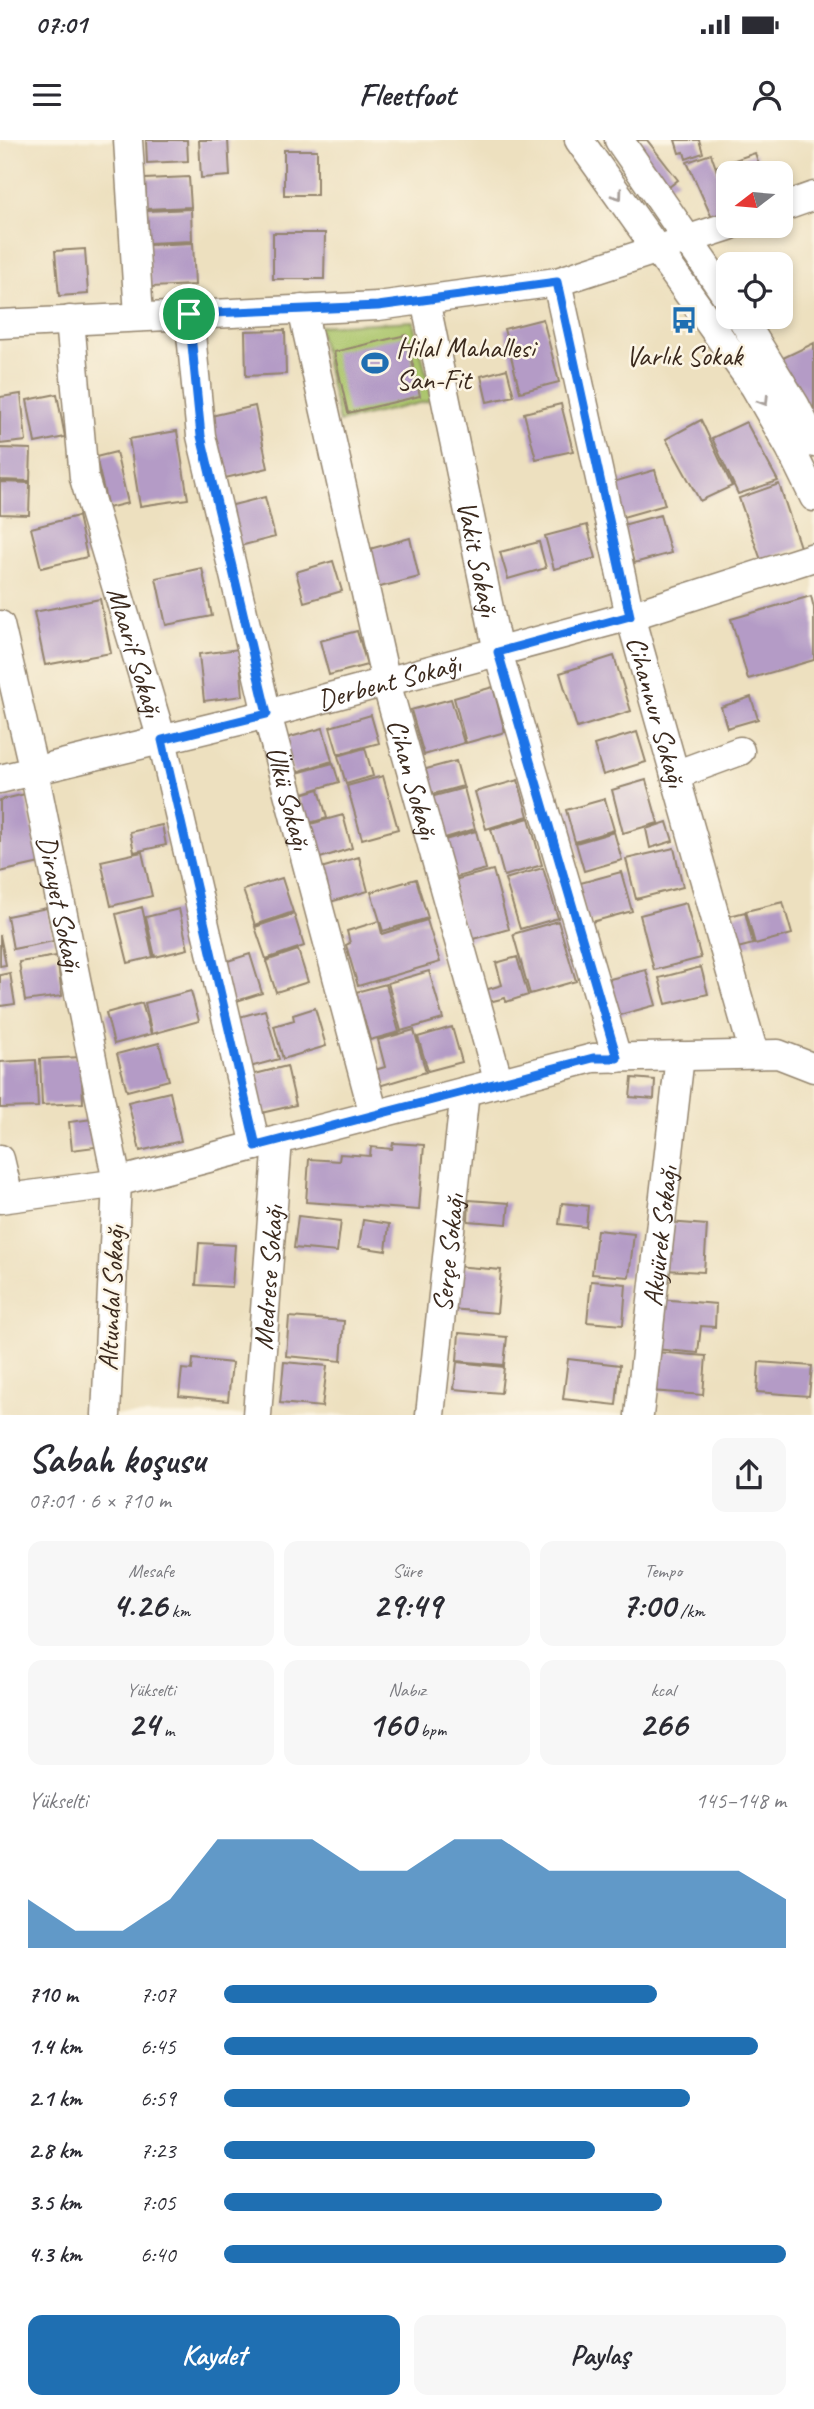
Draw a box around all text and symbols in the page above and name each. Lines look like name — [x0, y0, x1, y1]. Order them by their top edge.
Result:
text: 07:01 — [35, 8, 87, 41]
text: Fleetfoot — [359, 74, 455, 115]
icon: menu — [28, 76, 66, 114]
icon: person — [748, 76, 786, 114]
north arrow — [716, 161, 793, 238]
map controls — [716, 161, 793, 329]
one-way arrow — [610, 188, 622, 200]
button: locate — [716, 252, 793, 329]
pin — [159, 284, 219, 344]
icon: arrive — [170, 295, 208, 333]
bus stop icon: Varlık Sokak — [669, 305, 699, 335]
place label: Hilal Mahallesi San-Fit — [396, 330, 538, 397]
place label: Varlık Sokak — [626, 338, 744, 373]
sports icon: Hilal Mahallesi San-Fit — [360, 348, 390, 378]
one-way arrow — [755, 393, 768, 406]
street label: Vakit Sokağı — [450, 498, 508, 621]
street label: Maarif Sokağı — [100, 583, 172, 723]
street label: Cihannur Sokağı — [619, 632, 695, 792]
street label: Derbent Sokağı — [313, 645, 466, 717]
street label: Cihan Sokağı — [380, 715, 447, 845]
street label: Ülkü Sokağı — [259, 742, 320, 855]
street label: Dirayet Sokağı — [30, 832, 92, 976]
street label: Akyürek Sokağı — [634, 1162, 685, 1308]
street label: Serçe Sokağı — [424, 1190, 471, 1314]
street label: Medrese Sokağı — [245, 1202, 291, 1351]
street label: Altundal Sokağı — [90, 1222, 132, 1372]
text: Sabah koşusu — [28, 1436, 205, 1483]
button: share — [712, 1438, 786, 1512]
text: 07:01 · 6 × 710 m — [28, 1486, 171, 1515]
text: Mesafe — [128, 1559, 174, 1583]
text: Süre — [392, 1559, 422, 1583]
text: Tempo — [644, 1559, 682, 1583]
text: 4.26 — [112, 1583, 167, 1628]
text: 29:49 — [372, 1583, 442, 1628]
text: 7:00 — [621, 1583, 675, 1628]
text: km — [167, 1599, 190, 1623]
text: /km — [675, 1599, 705, 1623]
text: Yükselti — [126, 1678, 176, 1702]
text: Nabız — [388, 1678, 426, 1702]
text: kcal — [650, 1678, 676, 1702]
text: 24 — [128, 1702, 159, 1747]
text: 160 — [368, 1702, 416, 1747]
text: 266 — [639, 1702, 687, 1747]
text: m — [159, 1718, 174, 1742]
text: bpm — [416, 1718, 446, 1742]
text: Yükselti — [28, 1786, 88, 1815]
text: 145–148 m — [695, 1786, 786, 1815]
text: 710 m — [28, 1980, 78, 2009]
text: 7:07 — [140, 1980, 176, 2009]
text: 1.4 km — [28, 2032, 82, 2061]
text: 6:45 — [140, 2032, 176, 2061]
text: 2.1 km — [28, 2084, 82, 2113]
text: 6:59 — [140, 2084, 176, 2113]
text: 2.8 km — [28, 2136, 82, 2165]
text: 7:23 — [140, 2136, 176, 2165]
text: 3.5 km — [28, 2188, 81, 2217]
text: 7:05 — [140, 2188, 176, 2217]
text: 4.3 km — [28, 2240, 82, 2269]
text: 6:40 — [140, 2240, 176, 2269]
button: Kaydet — [28, 2315, 400, 2395]
button: Paylaş — [414, 2315, 786, 2395]

